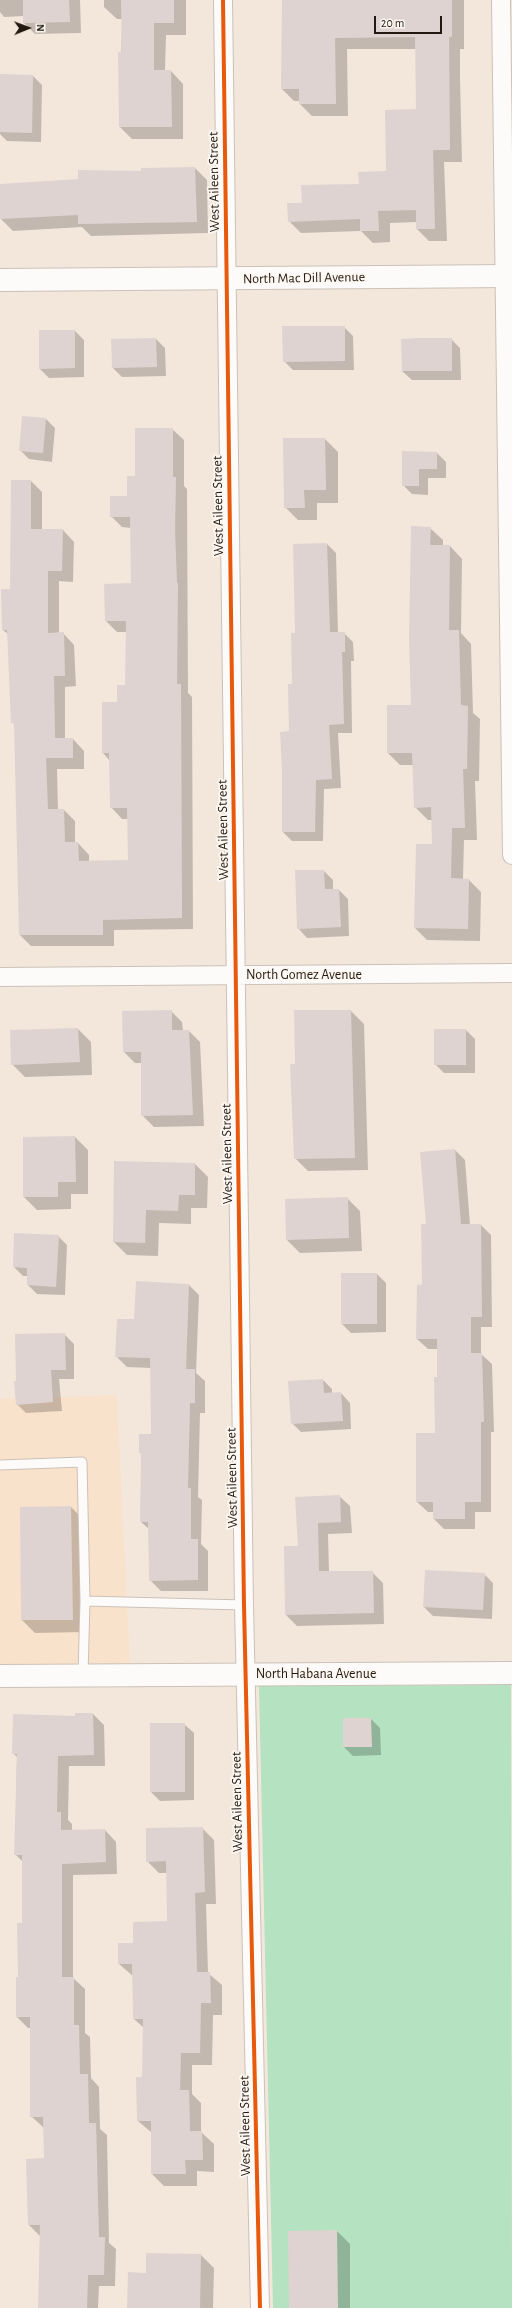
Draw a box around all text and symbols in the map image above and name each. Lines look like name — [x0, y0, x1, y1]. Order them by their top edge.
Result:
north arrow — [8, 8, 48, 48]
scale bar — [376, 8, 444, 34]
text: 20 m — [381, 17, 404, 29]
text: N — [35, 24, 46, 32]
street label: West Aileen Street — [205, 132, 223, 232]
street label: North Mac Dill Avenue — [243, 269, 365, 287]
street label: West Aileen Street — [209, 456, 227, 556]
street label: West Aileen Street — [214, 780, 232, 880]
street label: North Gomez Avenue — [246, 967, 362, 983]
street label: West Aileen Street — [218, 1104, 236, 1204]
street label: West Aileen Street — [223, 1428, 241, 1528]
street label: North Habana Avenue — [256, 1666, 376, 1682]
street label: West Aileen Street — [228, 1752, 246, 1852]
street label: West Aileen Street — [236, 2076, 254, 2176]

